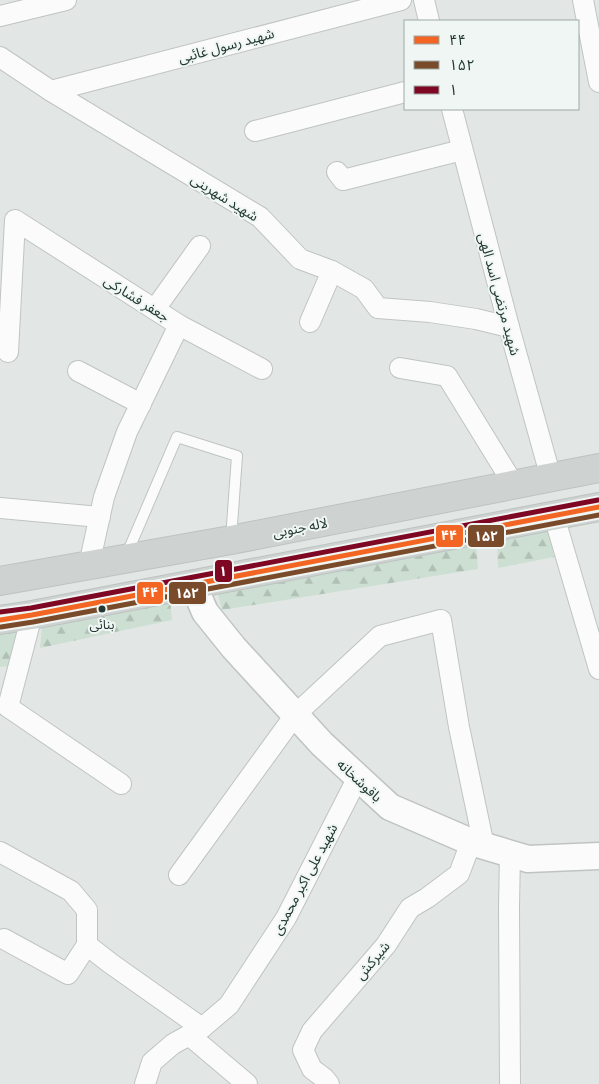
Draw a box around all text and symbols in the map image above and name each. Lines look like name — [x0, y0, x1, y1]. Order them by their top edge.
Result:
legend — [404, 20, 579, 110]
street label: شهید رسول غائبی — [175, 22, 277, 68]
text: ۴۴ — [449, 28, 466, 51]
text: ۱۵۲ — [449, 53, 475, 76]
text: ۱ — [449, 78, 458, 101]
street label: شهید شهرینی — [187, 168, 263, 226]
street label: شهید مرتضی اسد الهی — [474, 230, 526, 358]
street label: جعفر فشارکی — [100, 269, 174, 327]
street label: لاله جنوبی — [271, 511, 329, 543]
line badge: ۴۴ — [435, 524, 464, 548]
text: ۴۴ — [441, 524, 457, 545]
line badge: ۱۵۲ — [467, 524, 505, 548]
text: ۱۵۲ — [474, 525, 498, 546]
line badge: ۱ — [214, 559, 233, 583]
text: ۱ — [219, 560, 227, 581]
line badge: ۴۴ — [136, 581, 164, 605]
text: ۴۴ — [142, 581, 158, 602]
line badge: ۱۵۲ — [168, 581, 207, 605]
text: ۱۵۲ — [175, 582, 199, 603]
marker: بنائی — [97, 604, 107, 614]
place label: بنائی — [90, 614, 114, 634]
street label: باقوشخانه — [333, 753, 388, 807]
street label: شهید علی اکبر محمدی — [266, 820, 342, 938]
street label: شیرکش — [350, 936, 394, 984]

